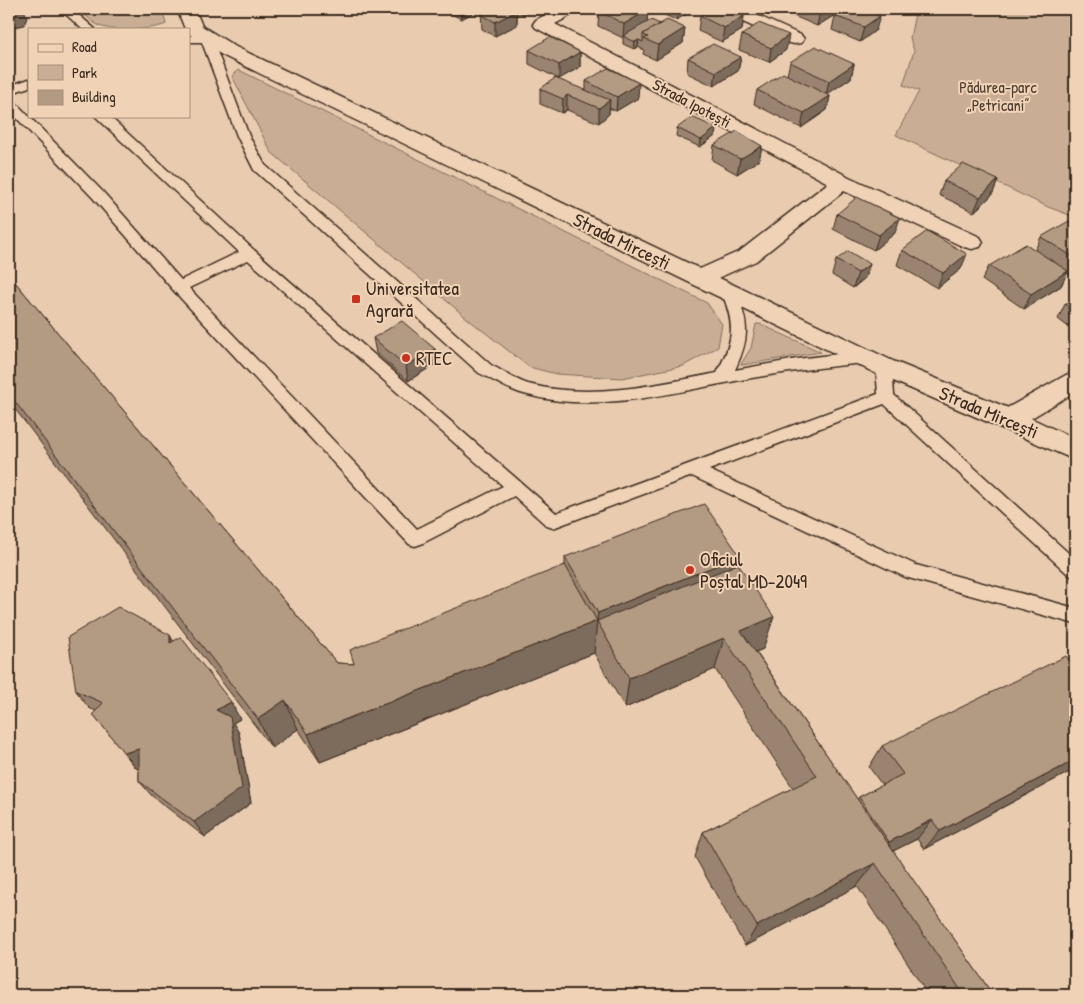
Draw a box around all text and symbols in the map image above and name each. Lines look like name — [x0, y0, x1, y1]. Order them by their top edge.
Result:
legend — [28, 28, 190, 118]
text: Road — [72, 36, 97, 57]
text: Park — [72, 62, 97, 83]
street label: Strada Ipotești — [649, 73, 735, 133]
park label: Pădurea-parc „Petricani” — [959, 76, 1037, 116]
text: Building — [72, 86, 116, 107]
street label: Strada Mircești — [569, 206, 675, 276]
place label: Universitatea Agrară — [366, 275, 459, 323]
marker: Universitatea Agrară — [350, 293, 362, 305]
place label: RTEC — [416, 345, 452, 371]
marker: RTEC — [400, 352, 412, 364]
street label: Strada Mircești — [936, 379, 1042, 445]
place label: Oficiul Poștal MD-2049 — [700, 546, 807, 594]
marker: Oficiul Poștal MD-2049 — [684, 564, 696, 576]

